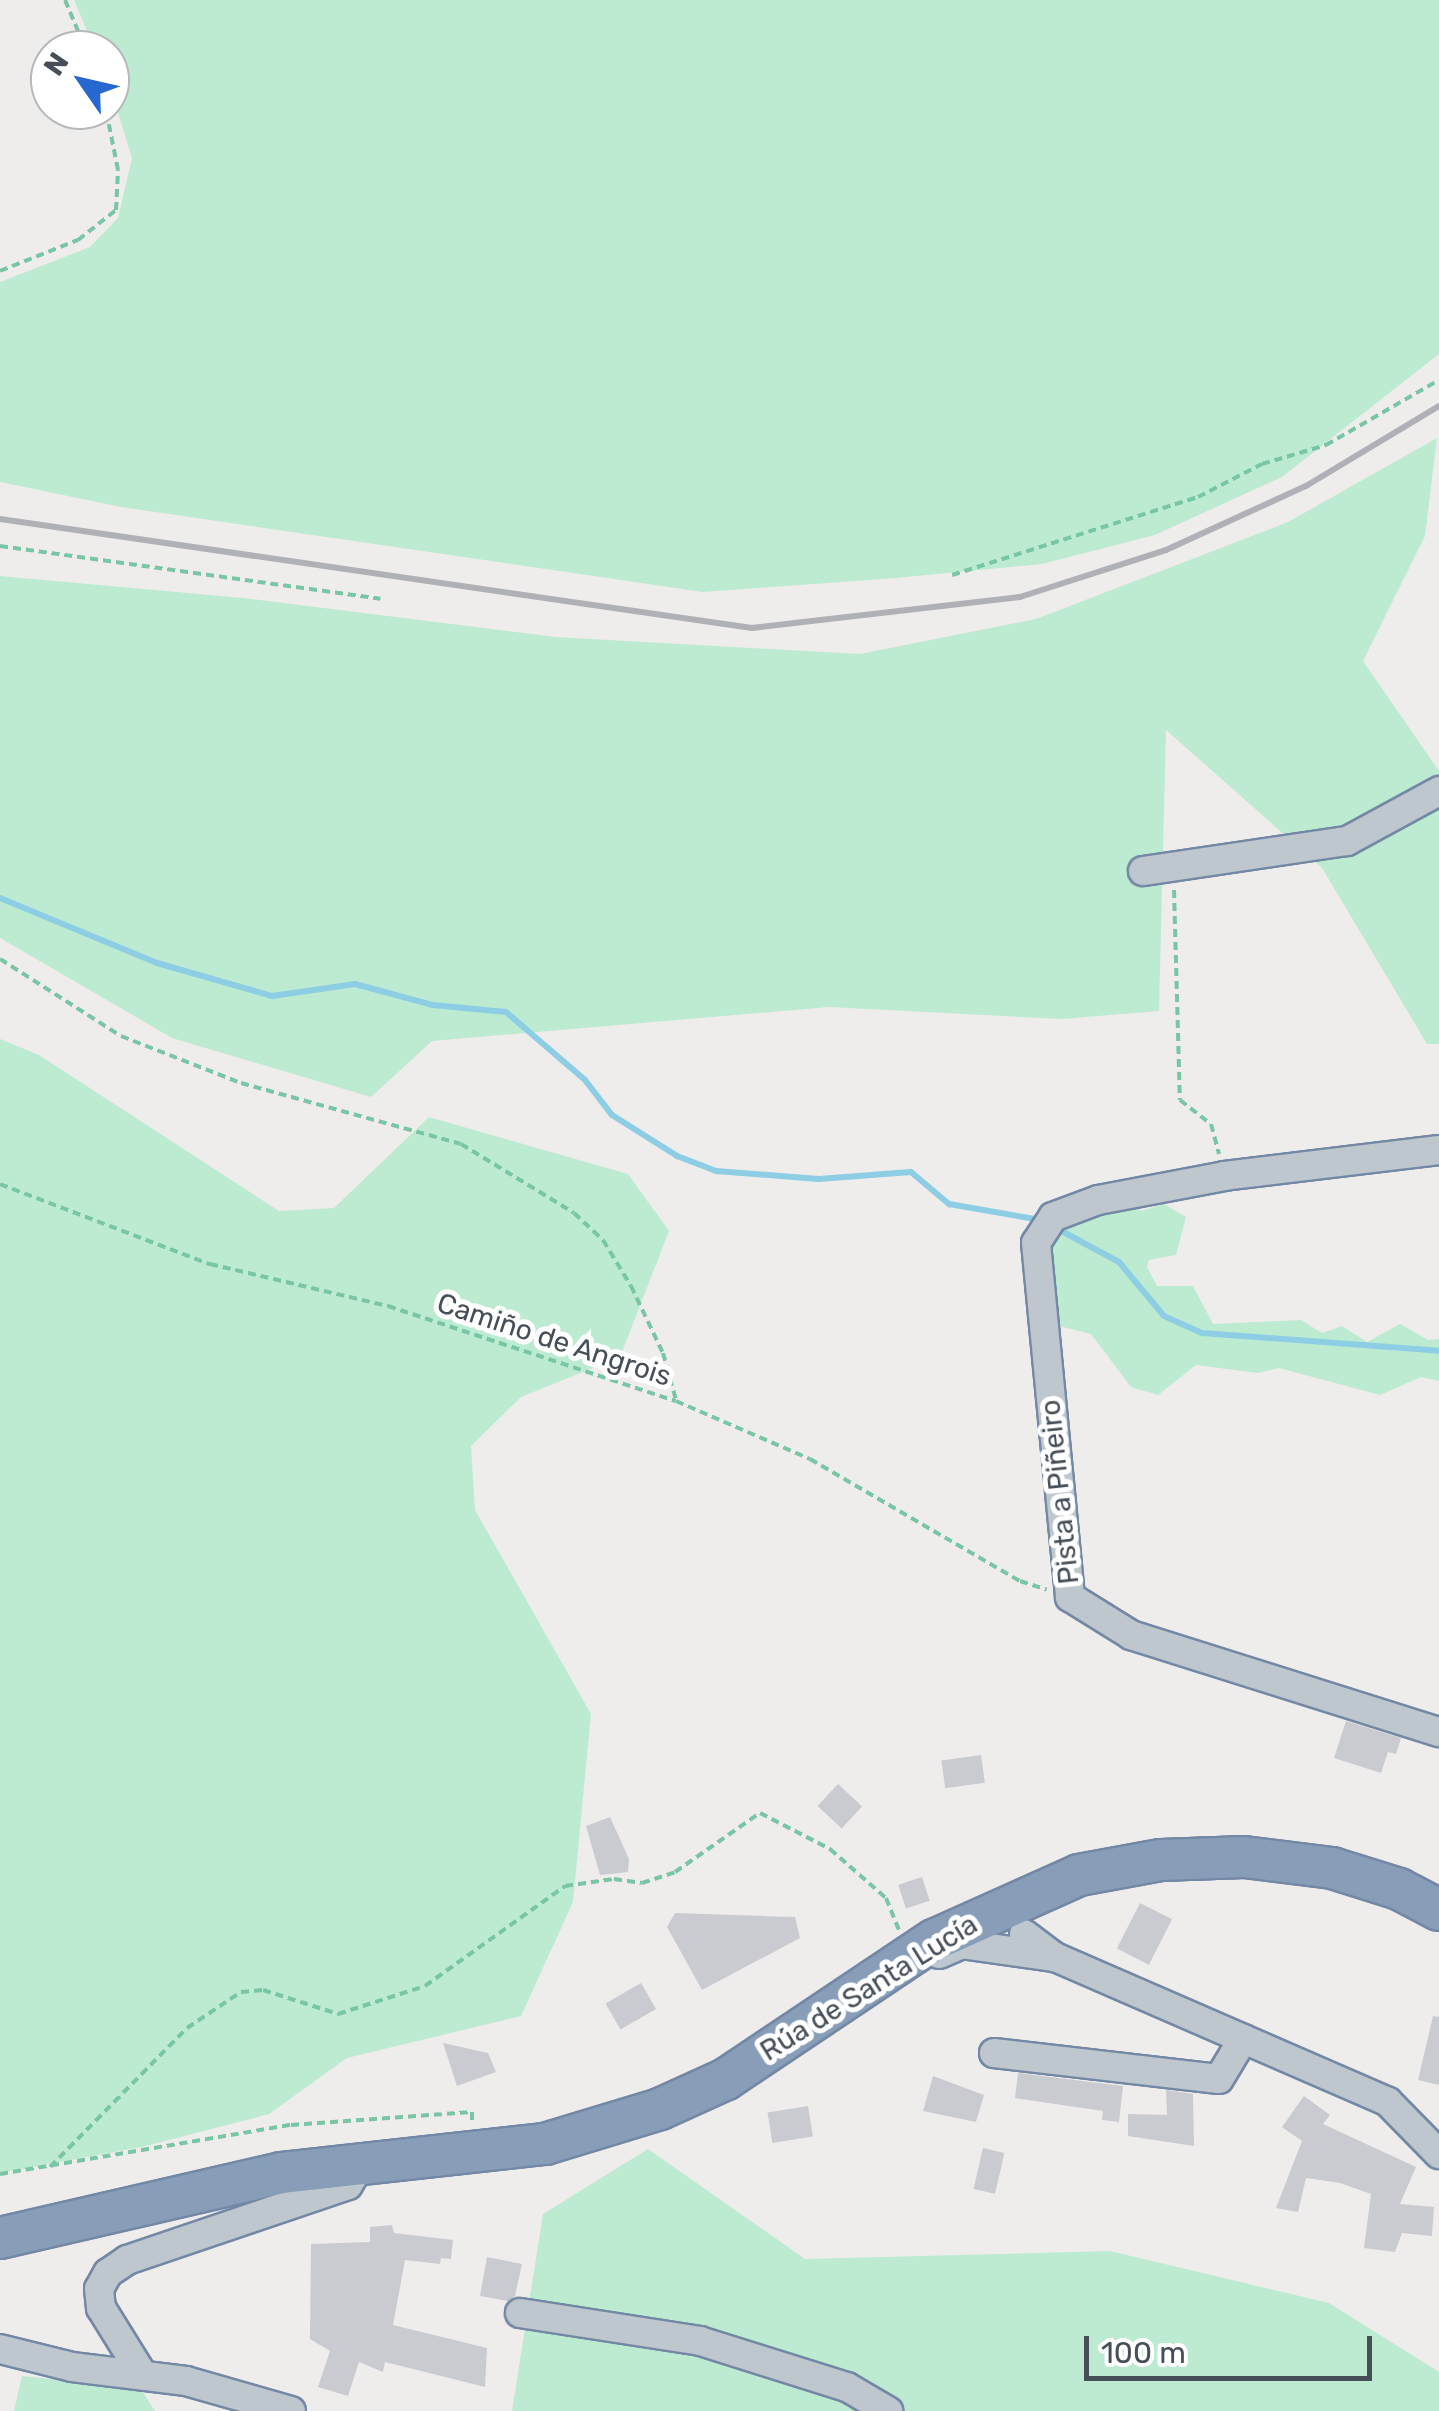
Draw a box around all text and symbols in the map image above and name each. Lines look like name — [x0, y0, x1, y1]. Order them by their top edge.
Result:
north arrow — [30, 30, 130, 130]
text: N — [37, 46, 76, 82]
street label: Camiño de Angrois — [432, 1286, 676, 1394]
street label: Pista a Piñeiro — [1034, 1398, 1086, 1586]
street label: Rúa de Santa Lucía — [754, 1908, 984, 2068]
scale bar — [1089, 2316, 1376, 2378]
text: 100 m — [1101, 2335, 1186, 2371]

